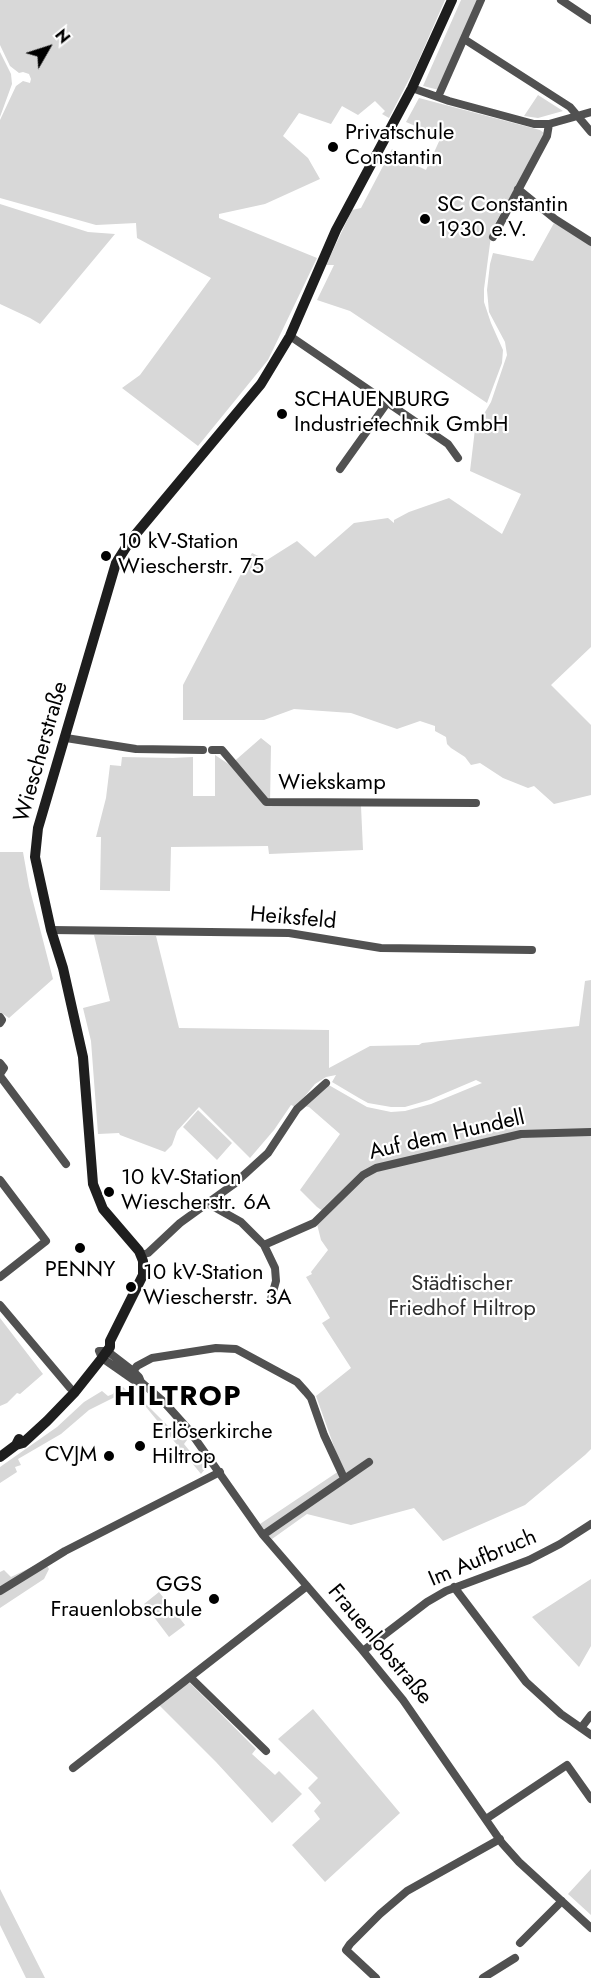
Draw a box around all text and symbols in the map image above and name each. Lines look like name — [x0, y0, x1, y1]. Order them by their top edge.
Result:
north arrow — [18, 18, 78, 78]
text: N — [49, 24, 75, 49]
place label: Privatschule Constantin — [345, 121, 454, 172]
marker: Privatschule Constantin — [326, 140, 340, 154]
place label: SC Constantin 1930 e.V. — [437, 193, 568, 244]
marker: SC Constantin 1930 e.V. — [418, 212, 432, 226]
place label: SCHAUENBURG Industrietechnik GmbH — [294, 388, 508, 440]
marker: SCHAUENBURG Industrietechnik GmbH — [275, 407, 289, 421]
place label: 10 kV-Station Wiescherstr. 75 — [118, 530, 264, 582]
marker: 10 kV-Station Wiescherstr. 75 — [99, 549, 113, 563]
street label: Wiescherstraße — [9, 679, 75, 825]
street label: Wiekskamp — [278, 771, 386, 797]
street label: Heiksfeld — [249, 902, 337, 936]
street label: Auf dem Hundell — [367, 1105, 527, 1167]
place label: 10 kV-Station Wiescherstr. 6A — [121, 1166, 270, 1218]
marker: 10 kV-Station Wiescherstr. 6A — [102, 1185, 116, 1199]
marker: PENNY — [73, 1241, 87, 1255]
place label: PENNY — [45, 1258, 115, 1284]
place label: 10 kV-Station Wiescherstr. 3A — [143, 1261, 291, 1312]
park label: Städtischer Friedhof Hiltrop — [388, 1272, 536, 1324]
marker: 10 kV-Station Wiescherstr. 3A — [124, 1280, 138, 1294]
district label: HILTROP — [114, 1381, 242, 1415]
place label: Erlöserkirche Hiltrop — [152, 1420, 272, 1472]
marker: Erlöserkirche Hiltrop — [133, 1439, 147, 1453]
place label: CVJM — [45, 1443, 97, 1469]
marker: CVJM — [102, 1449, 116, 1463]
street label: Im Aufbruch — [425, 1524, 541, 1594]
place label: GGS Frauenlobschule — [50, 1573, 202, 1624]
street label: Frauenlobstraße — [321, 1580, 437, 1710]
marker: GGS Frauenlobschule — [207, 1592, 221, 1606]

